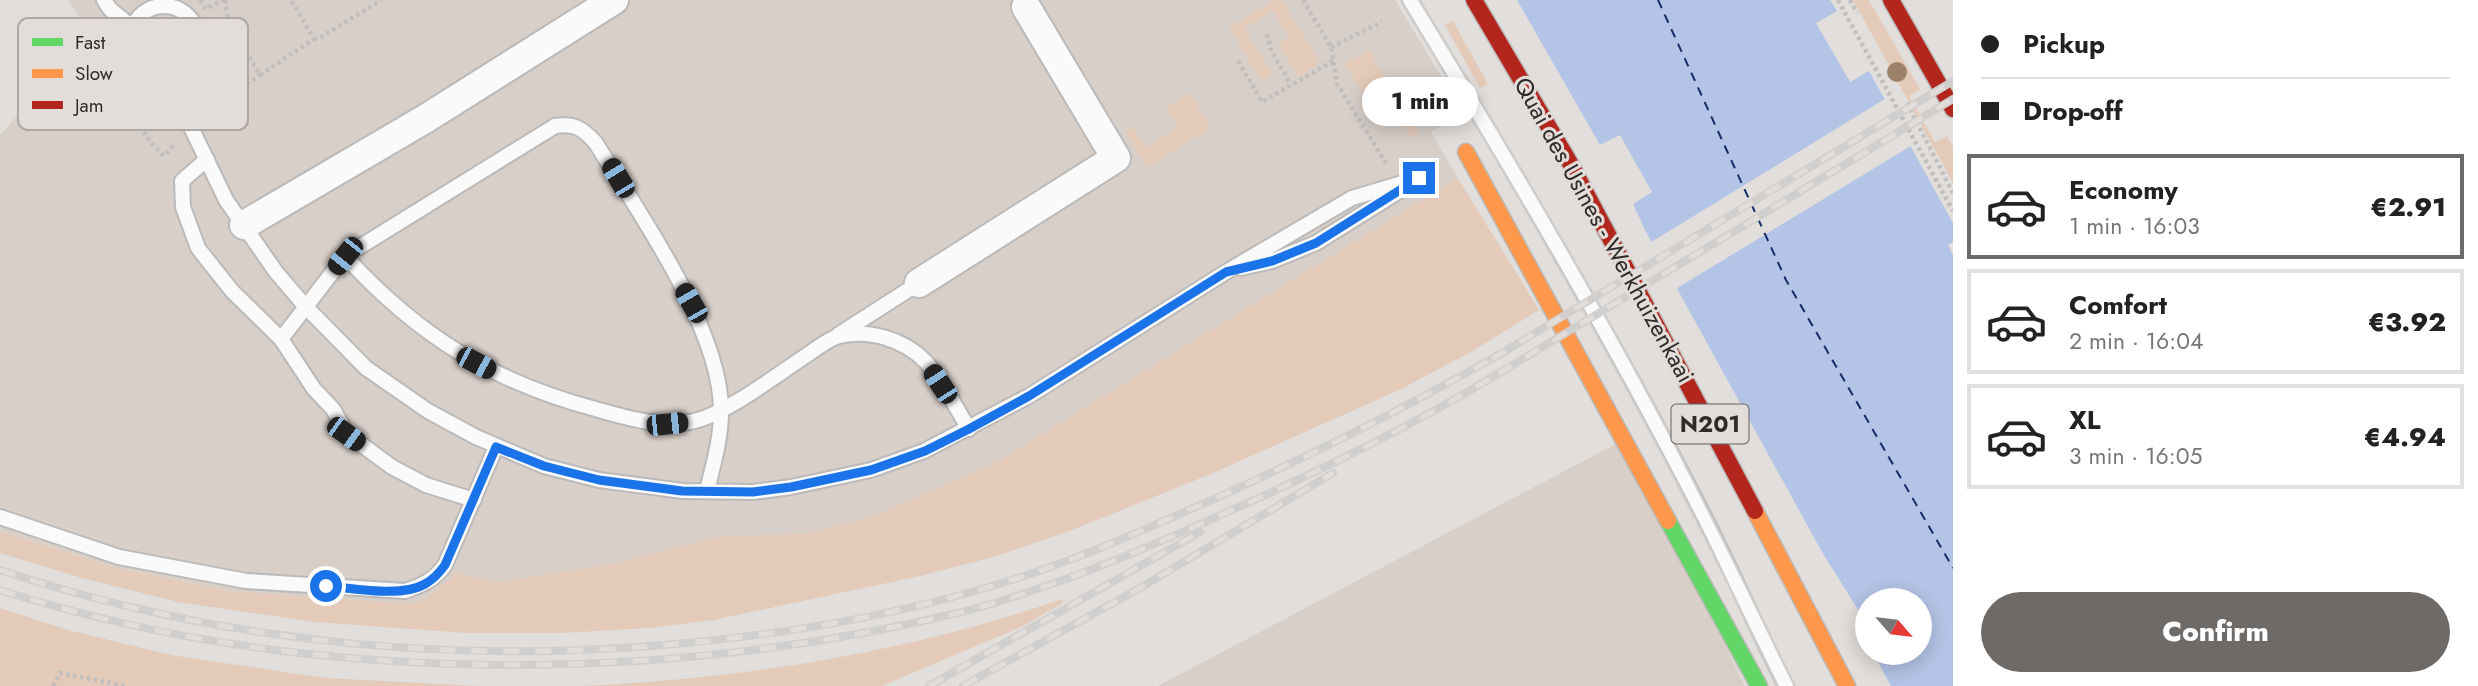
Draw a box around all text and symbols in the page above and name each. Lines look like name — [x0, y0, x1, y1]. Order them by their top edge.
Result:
legend — [18, 18, 248, 130]
text: Pickup — [2023, 25, 2105, 63]
text: Fast — [75, 29, 106, 56]
text: Slow — [75, 60, 113, 87]
street label: Quai des Usines - Werkhuizenkaai — [1506, 71, 1703, 389]
callout: 1 min — [1361, 76, 1477, 125]
text: 1 min — [1391, 84, 1449, 118]
text: Jam — [72, 92, 104, 119]
text: Drop-off — [2023, 92, 2123, 130]
car — [599, 155, 638, 201]
route end — [1403, 162, 1435, 194]
text: Economy — [2069, 171, 2178, 209]
icon: car — [1985, 175, 2048, 238]
text: €2.91 — [2370, 188, 2446, 226]
text: 1 min · 16:03 — [2069, 209, 2200, 243]
car — [324, 233, 367, 279]
car — [672, 280, 711, 326]
text: Comfort — [2069, 286, 2167, 324]
icon: car — [1985, 290, 2048, 353]
text: €3.92 — [2368, 303, 2446, 341]
text: 2 min · 16:04 — [2069, 324, 2203, 358]
car — [453, 344, 500, 382]
car — [920, 361, 961, 407]
text: XL — [2069, 401, 2101, 439]
road number: N201 — [1672, 404, 1748, 444]
icon: car — [1985, 405, 2048, 468]
car — [646, 411, 689, 437]
car — [323, 413, 370, 455]
text: €4.94 — [2364, 418, 2446, 456]
text: 3 min · 16:05 — [2069, 439, 2202, 473]
route start — [310, 570, 342, 602]
north arrow — [1855, 588, 1932, 665]
map controls — [1855, 588, 1932, 665]
button: Confirm — [1981, 592, 2450, 672]

